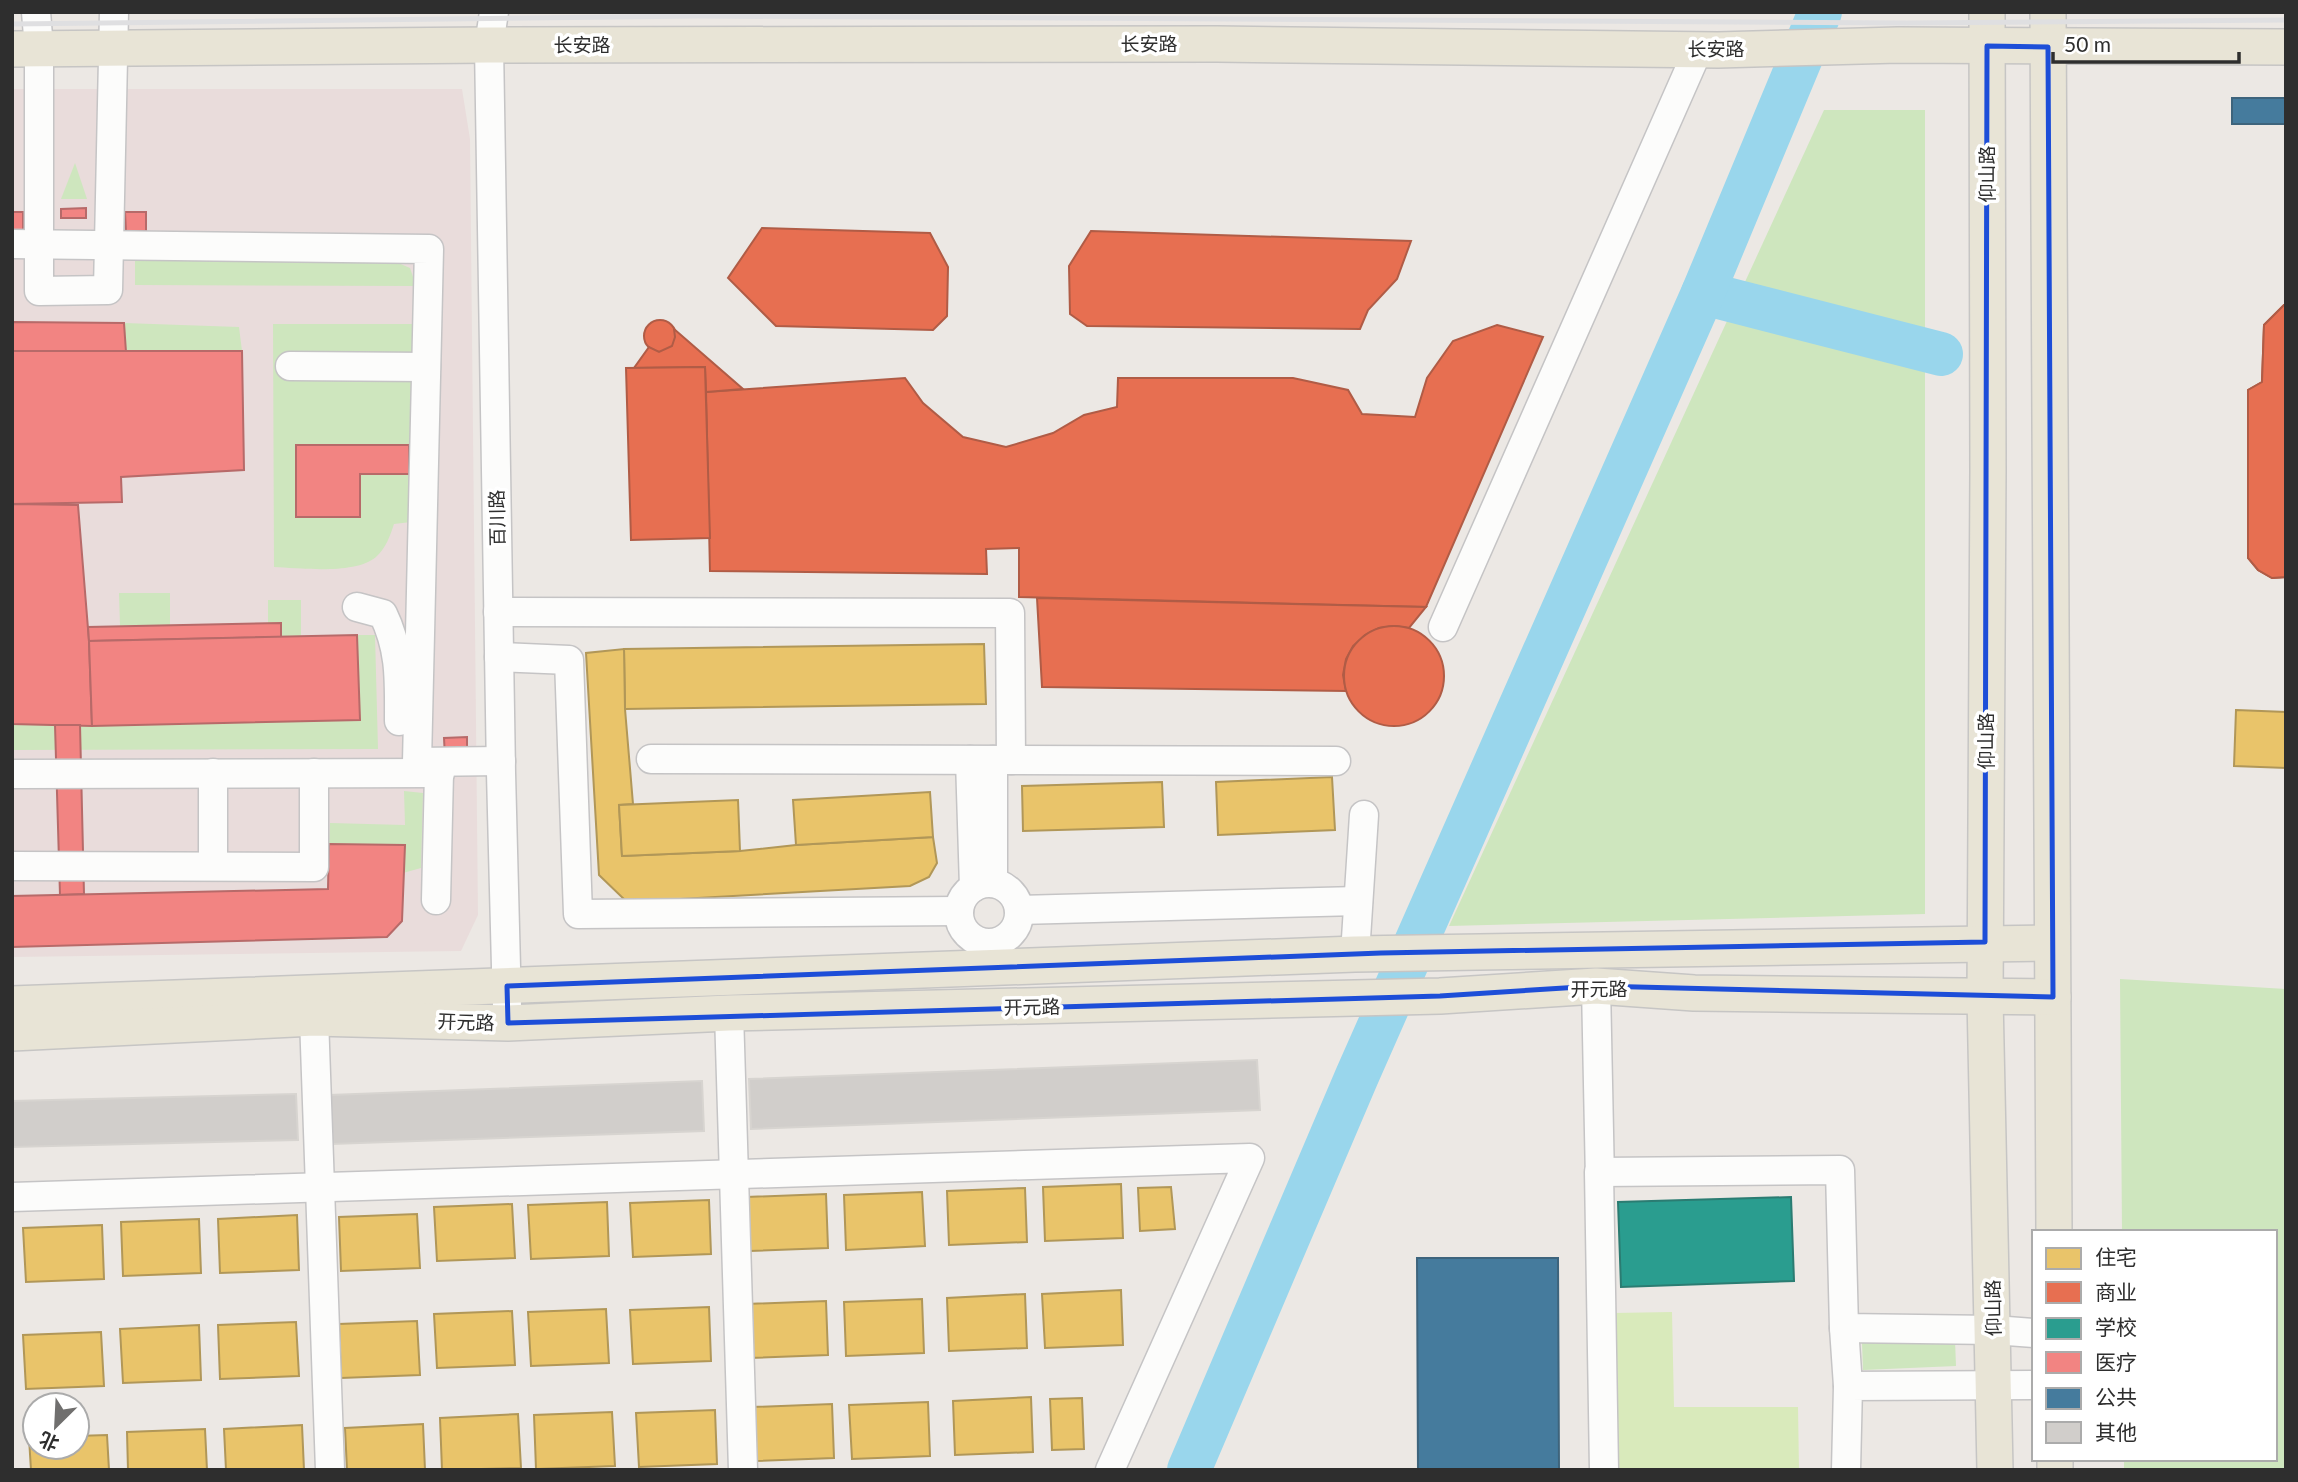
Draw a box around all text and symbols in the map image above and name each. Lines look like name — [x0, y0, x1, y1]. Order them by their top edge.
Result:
scale bar — [2053, 21, 2238, 65]
text: 50 m — [2064, 31, 2111, 56]
street label: 长安路 — [1120, 32, 1178, 55]
street label: 长安路 — [553, 33, 611, 56]
street label: 长安路 — [1687, 37, 1745, 60]
street label: 仰山路 — [1975, 145, 1998, 203]
street label: 百川路 — [485, 489, 508, 547]
street label: 仰山路 — [1974, 712, 1997, 770]
street label: 开元路 — [1570, 977, 1628, 1000]
street label: 开元路 — [1003, 995, 1061, 1018]
street label: 开元路 — [437, 1009, 495, 1034]
legend — [2032, 1230, 2277, 1461]
text: 住宅 — [2095, 1244, 2137, 1269]
street label: 仰山路 — [1981, 1279, 2004, 1337]
text: 商业 — [2095, 1279, 2137, 1304]
text: 学校 — [2095, 1314, 2137, 1339]
text: 医疗 — [2095, 1349, 2137, 1374]
text: 公共 — [2095, 1384, 2137, 1409]
north arrow — [21, 1391, 91, 1461]
text: 其他 — [2095, 1419, 2137, 1444]
text: 北 — [36, 1428, 62, 1456]

